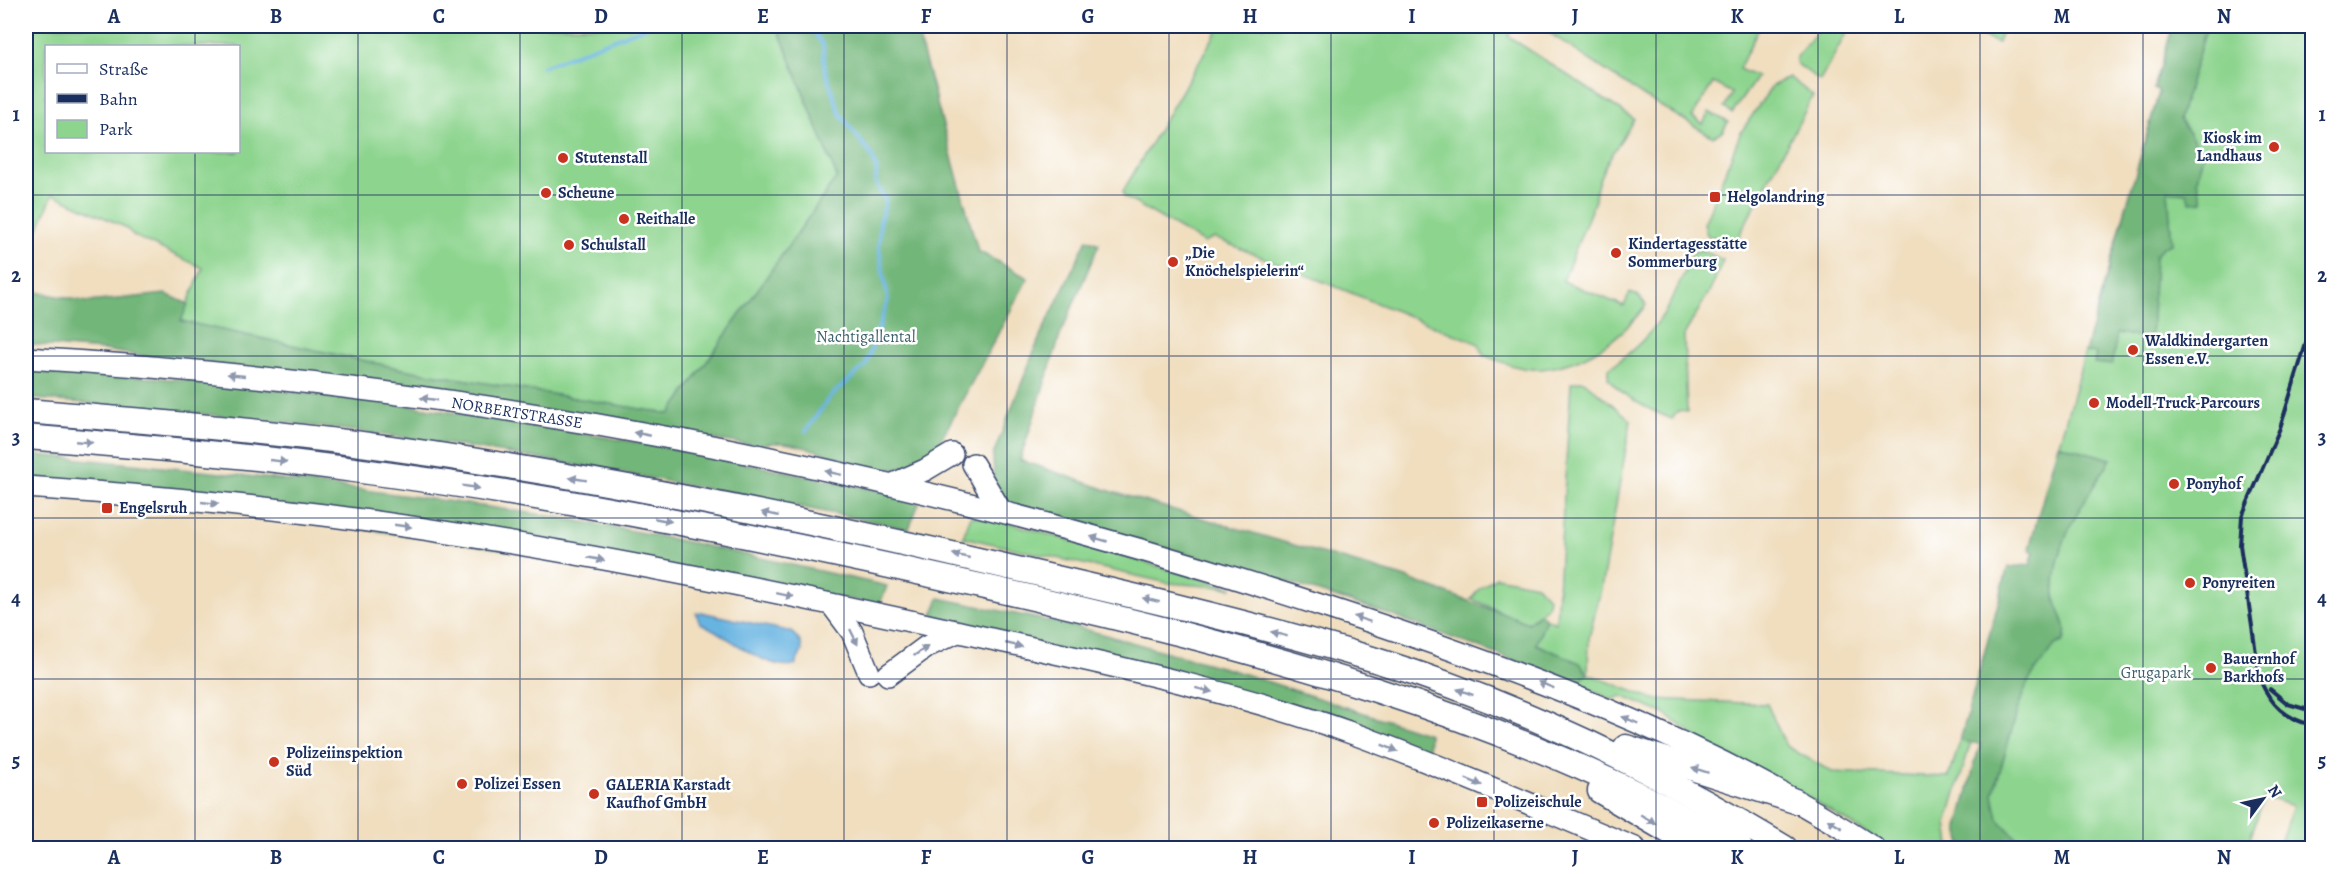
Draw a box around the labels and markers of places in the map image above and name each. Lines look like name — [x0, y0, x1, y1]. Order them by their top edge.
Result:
place label: Kiosk im Landhaus — [2197, 127, 2263, 167]
marker: Kiosk im Landhaus — [2267, 140, 2281, 154]
place label: Stutenstall — [575, 147, 648, 169]
marker: Stutenstall — [556, 151, 570, 165]
place label: Scheune — [558, 182, 614, 204]
marker: Scheune — [539, 186, 553, 200]
place label: Helgolandring — [1727, 186, 1825, 208]
marker: Helgolandring — [1708, 190, 1722, 204]
place label: Reithalle — [636, 208, 695, 230]
marker: Reithalle — [617, 212, 631, 226]
place label: Kindertagesstätte Sommerburg — [1628, 233, 1747, 273]
place label: Schulstall — [581, 234, 647, 256]
marker: Schulstall — [562, 238, 576, 252]
place label: „Die Knöchelspielerin“ — [1185, 242, 1304, 282]
marker: Kindertagesstätte Sommerburg — [1609, 246, 1623, 260]
marker: „Die Knöchelspielerin“ — [1166, 255, 1180, 269]
place label: Waldkindergarten Essen e.V. — [2144, 330, 2268, 370]
marker: Waldkindergarten Essen e.V. — [2126, 343, 2140, 357]
place label: Modell-Truck-Parcours — [2106, 392, 2260, 414]
marker: Modell-Truck-Parcours — [2087, 396, 2101, 410]
place label: Ponyhof — [2186, 473, 2244, 495]
marker: Ponyhof — [2167, 477, 2181, 491]
place label: Engelsruh — [119, 497, 188, 519]
marker: Engelsruh — [100, 501, 114, 515]
place label: Ponyreiten — [2202, 572, 2275, 594]
marker: Ponyreiten — [2183, 576, 2197, 590]
place label: Bauernhof Barkhofs — [2223, 648, 2297, 688]
marker: Bauernhof Barkhofs — [2204, 661, 2218, 675]
place label: Polizeiinspektion Süd — [286, 742, 403, 782]
marker: Polizeiinspektion Süd — [267, 755, 281, 769]
place label: Polizei Essen — [474, 773, 561, 795]
place label: GALERIA Karstadt Kaufhof GmbH — [606, 774, 732, 814]
marker: Polizei Essen — [455, 777, 469, 791]
marker: GALERIA Karstadt Kaufhof GmbH — [587, 787, 601, 801]
place label: Polizeischule — [1494, 791, 1582, 813]
marker: Polizeischule — [1475, 795, 1489, 809]
place label: Polizeikaserne — [1446, 812, 1544, 834]
marker: Polizeikaserne — [1427, 816, 1441, 830]

